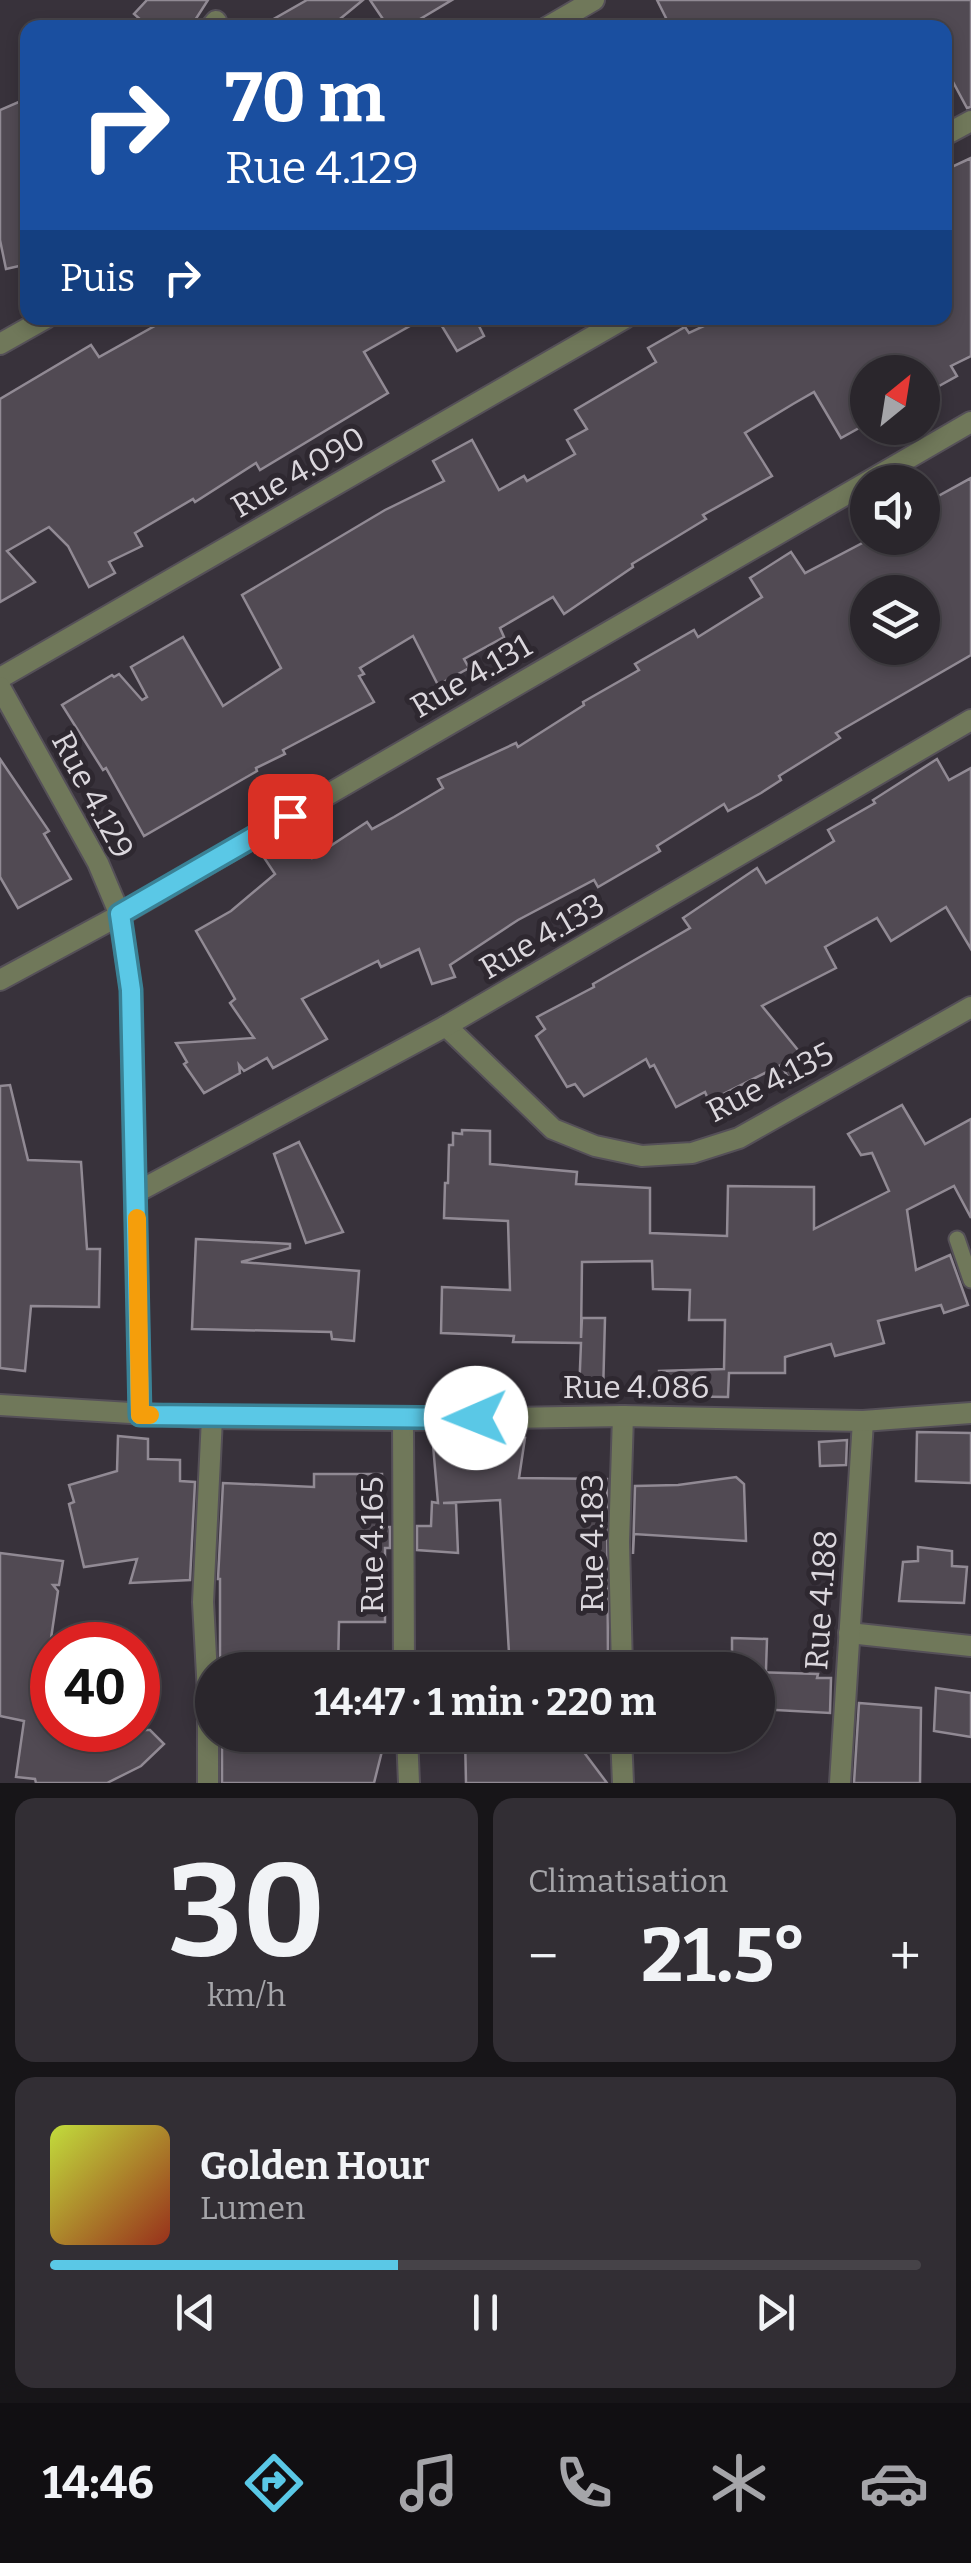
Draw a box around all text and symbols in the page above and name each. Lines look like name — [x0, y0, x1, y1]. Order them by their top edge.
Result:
text: 70 m — [225, 56, 385, 140]
icon: right — [60, 60, 190, 190]
text: Rue 4.129 — [225, 141, 419, 195]
icon: right — [155, 250, 210, 305]
text: Puis — [60, 255, 135, 301]
north arrow — [850, 355, 940, 445]
map controls — [850, 355, 940, 665]
street label: Rue 4.090 — [225, 419, 371, 525]
button: sound — [850, 465, 940, 555]
button: layers — [850, 575, 940, 665]
street label: Rue 4.131 — [404, 626, 538, 726]
street label: Rue 4.129 — [44, 725, 142, 865]
pin — [248, 774, 333, 859]
icon: arrive — [263, 789, 318, 844]
street label: Rue 4.133 — [473, 885, 611, 987]
street label: Rue 4.135 — [700, 1034, 840, 1130]
position arrow — [424, 1366, 528, 1470]
street label: Rue 4.086 — [563, 1368, 709, 1406]
street label: Rue 4.183 — [573, 1474, 611, 1612]
street label: Rue 4.165 — [353, 1476, 391, 1614]
street label: Rue 4.188 — [797, 1529, 845, 1671]
speed limit sign: 40 — [30, 1622, 160, 1752]
text: 14:47 · 1 min · 220 m — [314, 1679, 656, 1725]
text: 30 — [168, 1833, 325, 1989]
text: Climatisation — [528, 1862, 728, 1900]
text: 21.5° — [641, 1911, 807, 2001]
text: − — [528, 1924, 558, 1990]
text: + — [890, 1924, 921, 1990]
text: km/h — [207, 1976, 286, 2014]
text: Golden Hour — [200, 2143, 430, 2189]
text: Lumen — [200, 2189, 305, 2227]
icon: previous — [168, 2285, 223, 2340]
icon: pause — [458, 2285, 513, 2340]
icon: next — [748, 2285, 803, 2340]
icon: directions — [239, 2448, 309, 2518]
icon: music — [394, 2448, 464, 2518]
icon: phone — [549, 2448, 619, 2518]
icon: climate — [704, 2448, 774, 2518]
icon: car — [859, 2448, 929, 2518]
text: 14:46 — [42, 2456, 154, 2510]

